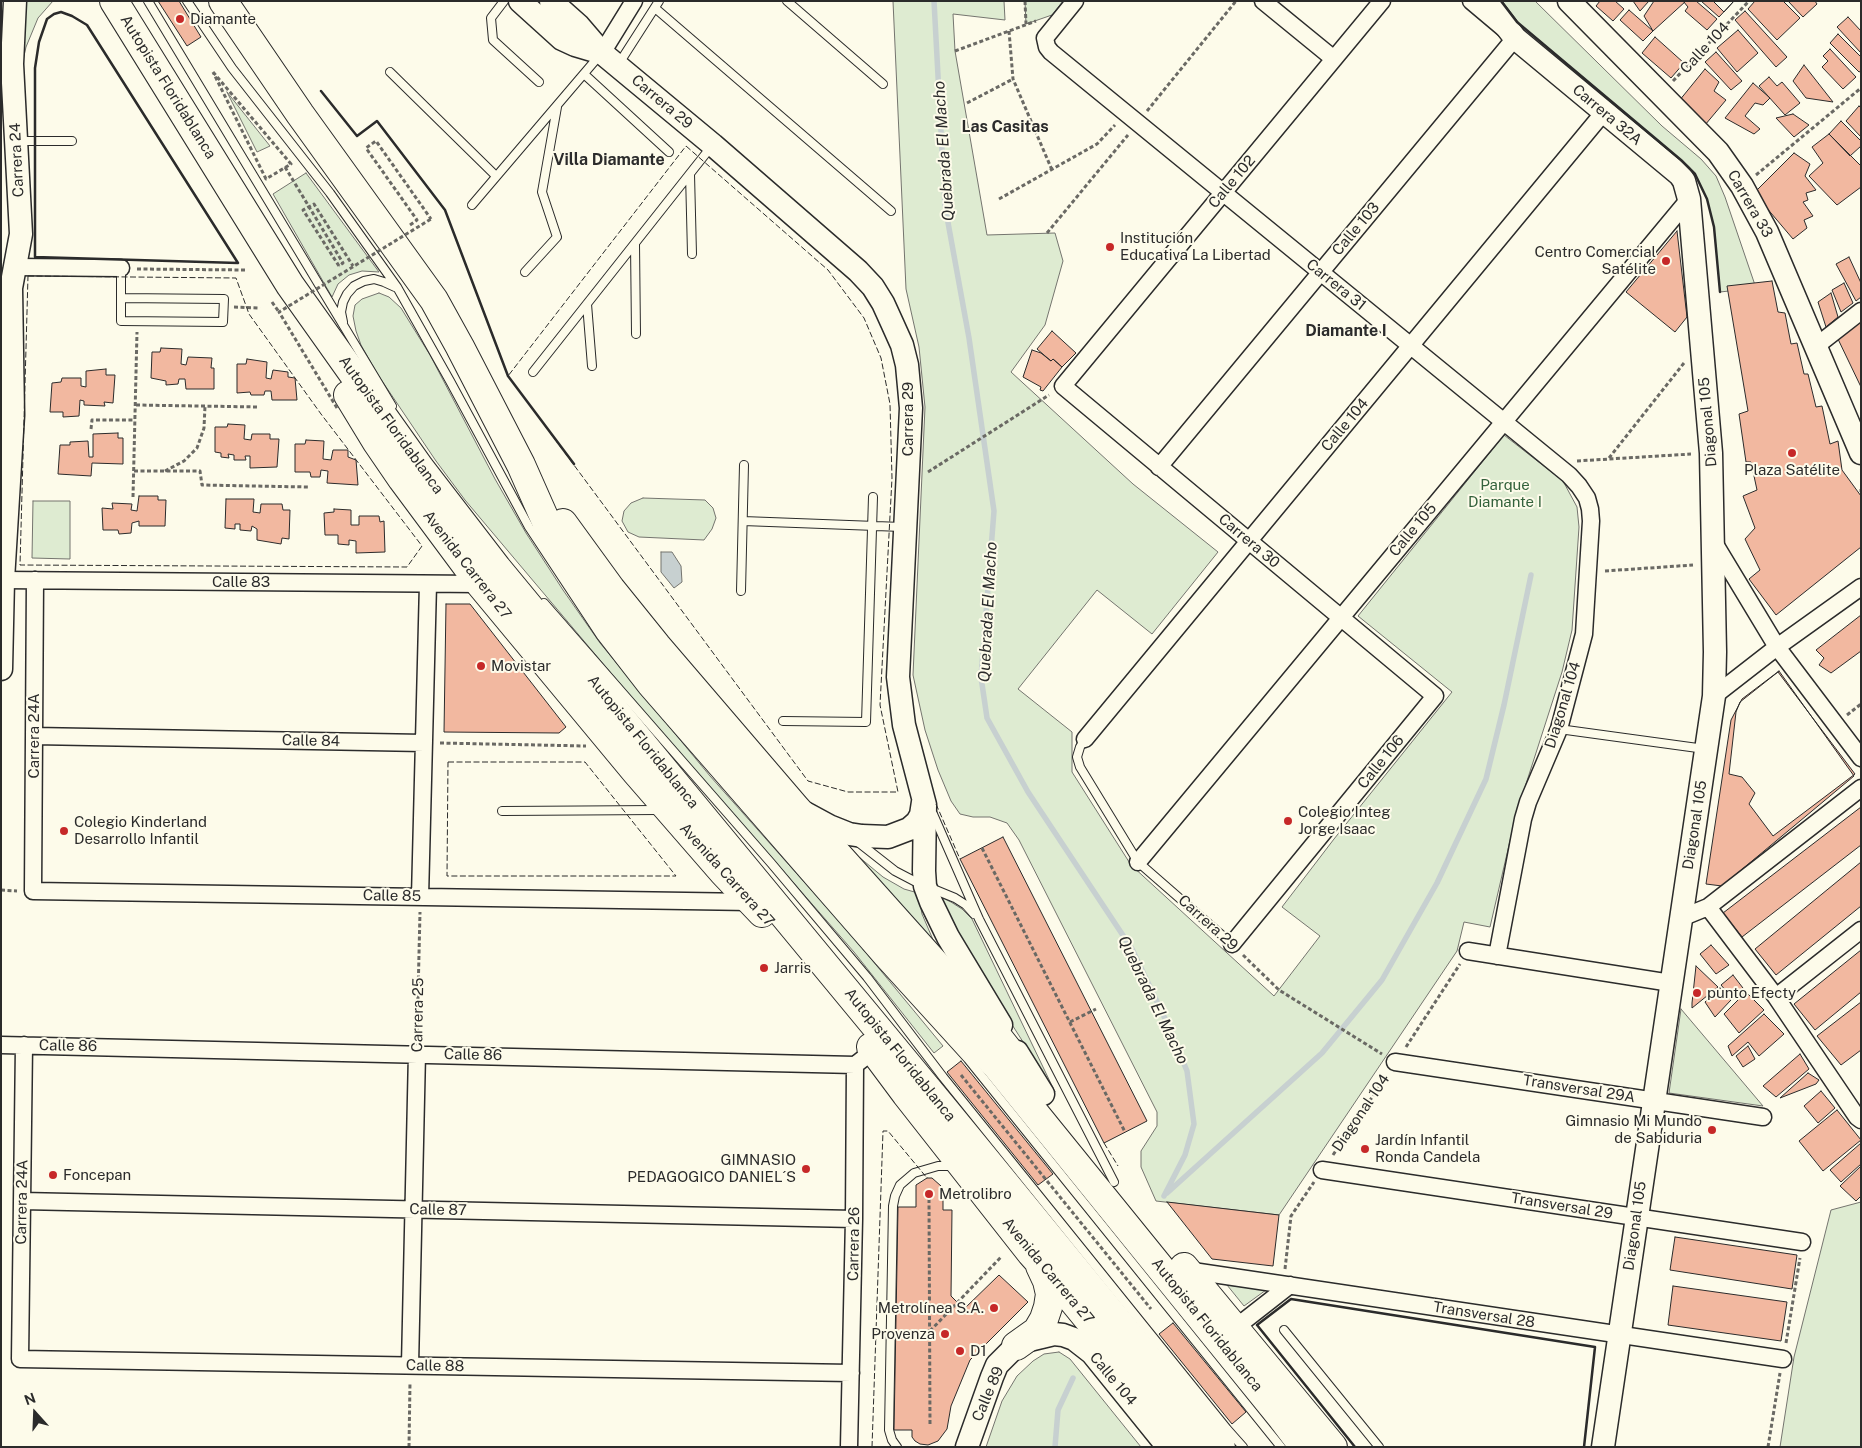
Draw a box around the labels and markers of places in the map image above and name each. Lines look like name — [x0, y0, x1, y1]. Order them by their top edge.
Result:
place label: Diamante — [190, 10, 256, 28]
marker: Diamante — [174, 13, 186, 25]
place label: Institución Educativa La Libertad — [1120, 229, 1271, 264]
marker: Institución Educativa La Libertad — [1104, 241, 1116, 253]
place label: Centro Comercial Satélite — [1535, 243, 1656, 278]
marker: Centro Comercial Satélite — [1660, 255, 1672, 267]
marker: Plaza Satélite — [1786, 447, 1798, 459]
place label: Plaza Satélite — [1744, 461, 1840, 479]
place label: Movistar — [491, 657, 551, 675]
marker: Movistar — [475, 660, 487, 672]
place label: Colegio Integ Jorge Isaac — [1298, 803, 1391, 838]
place label: Colegio Kinderland Desarrollo Infantil — [74, 813, 207, 848]
marker: Colegio Integ Jorge Isaac — [1282, 815, 1294, 827]
marker: Colegio Kinderland Desarrollo Infantil — [58, 825, 70, 837]
place label: Jarris — [774, 959, 811, 977]
marker: Jarris — [758, 962, 770, 974]
place label: punto Efecty — [1707, 984, 1796, 1002]
marker: punto Efecty — [1691, 987, 1703, 999]
place label: Gimnasio Mi Mundo de Sabiduria — [1565, 1112, 1702, 1147]
marker: Gimnasio Mi Mundo de Sabiduria — [1706, 1124, 1718, 1136]
place label: Jardín Infantil Ronda Candela — [1375, 1131, 1480, 1166]
marker: Jardín Infantil Ronda Candela — [1359, 1143, 1371, 1155]
place label: GIMNASIO PEDAGOGICO DANIEL´S — [627, 1151, 796, 1186]
marker: GIMNASIO PEDAGOGICO DANIEL´S — [800, 1163, 812, 1175]
place label: Foncepan — [63, 1166, 131, 1184]
marker: Foncepan — [47, 1169, 59, 1181]
place label: Metrolibro — [939, 1185, 1012, 1203]
marker: Metrolibro — [923, 1188, 935, 1200]
place label: Metrolínea S.A. — [878, 1299, 984, 1317]
marker: Metrolínea S.A. — [988, 1302, 1000, 1314]
place label: Provenza — [871, 1325, 935, 1343]
marker: Provenza — [939, 1328, 951, 1340]
place label: D1 — [970, 1342, 987, 1360]
marker: D1 — [954, 1345, 966, 1357]

